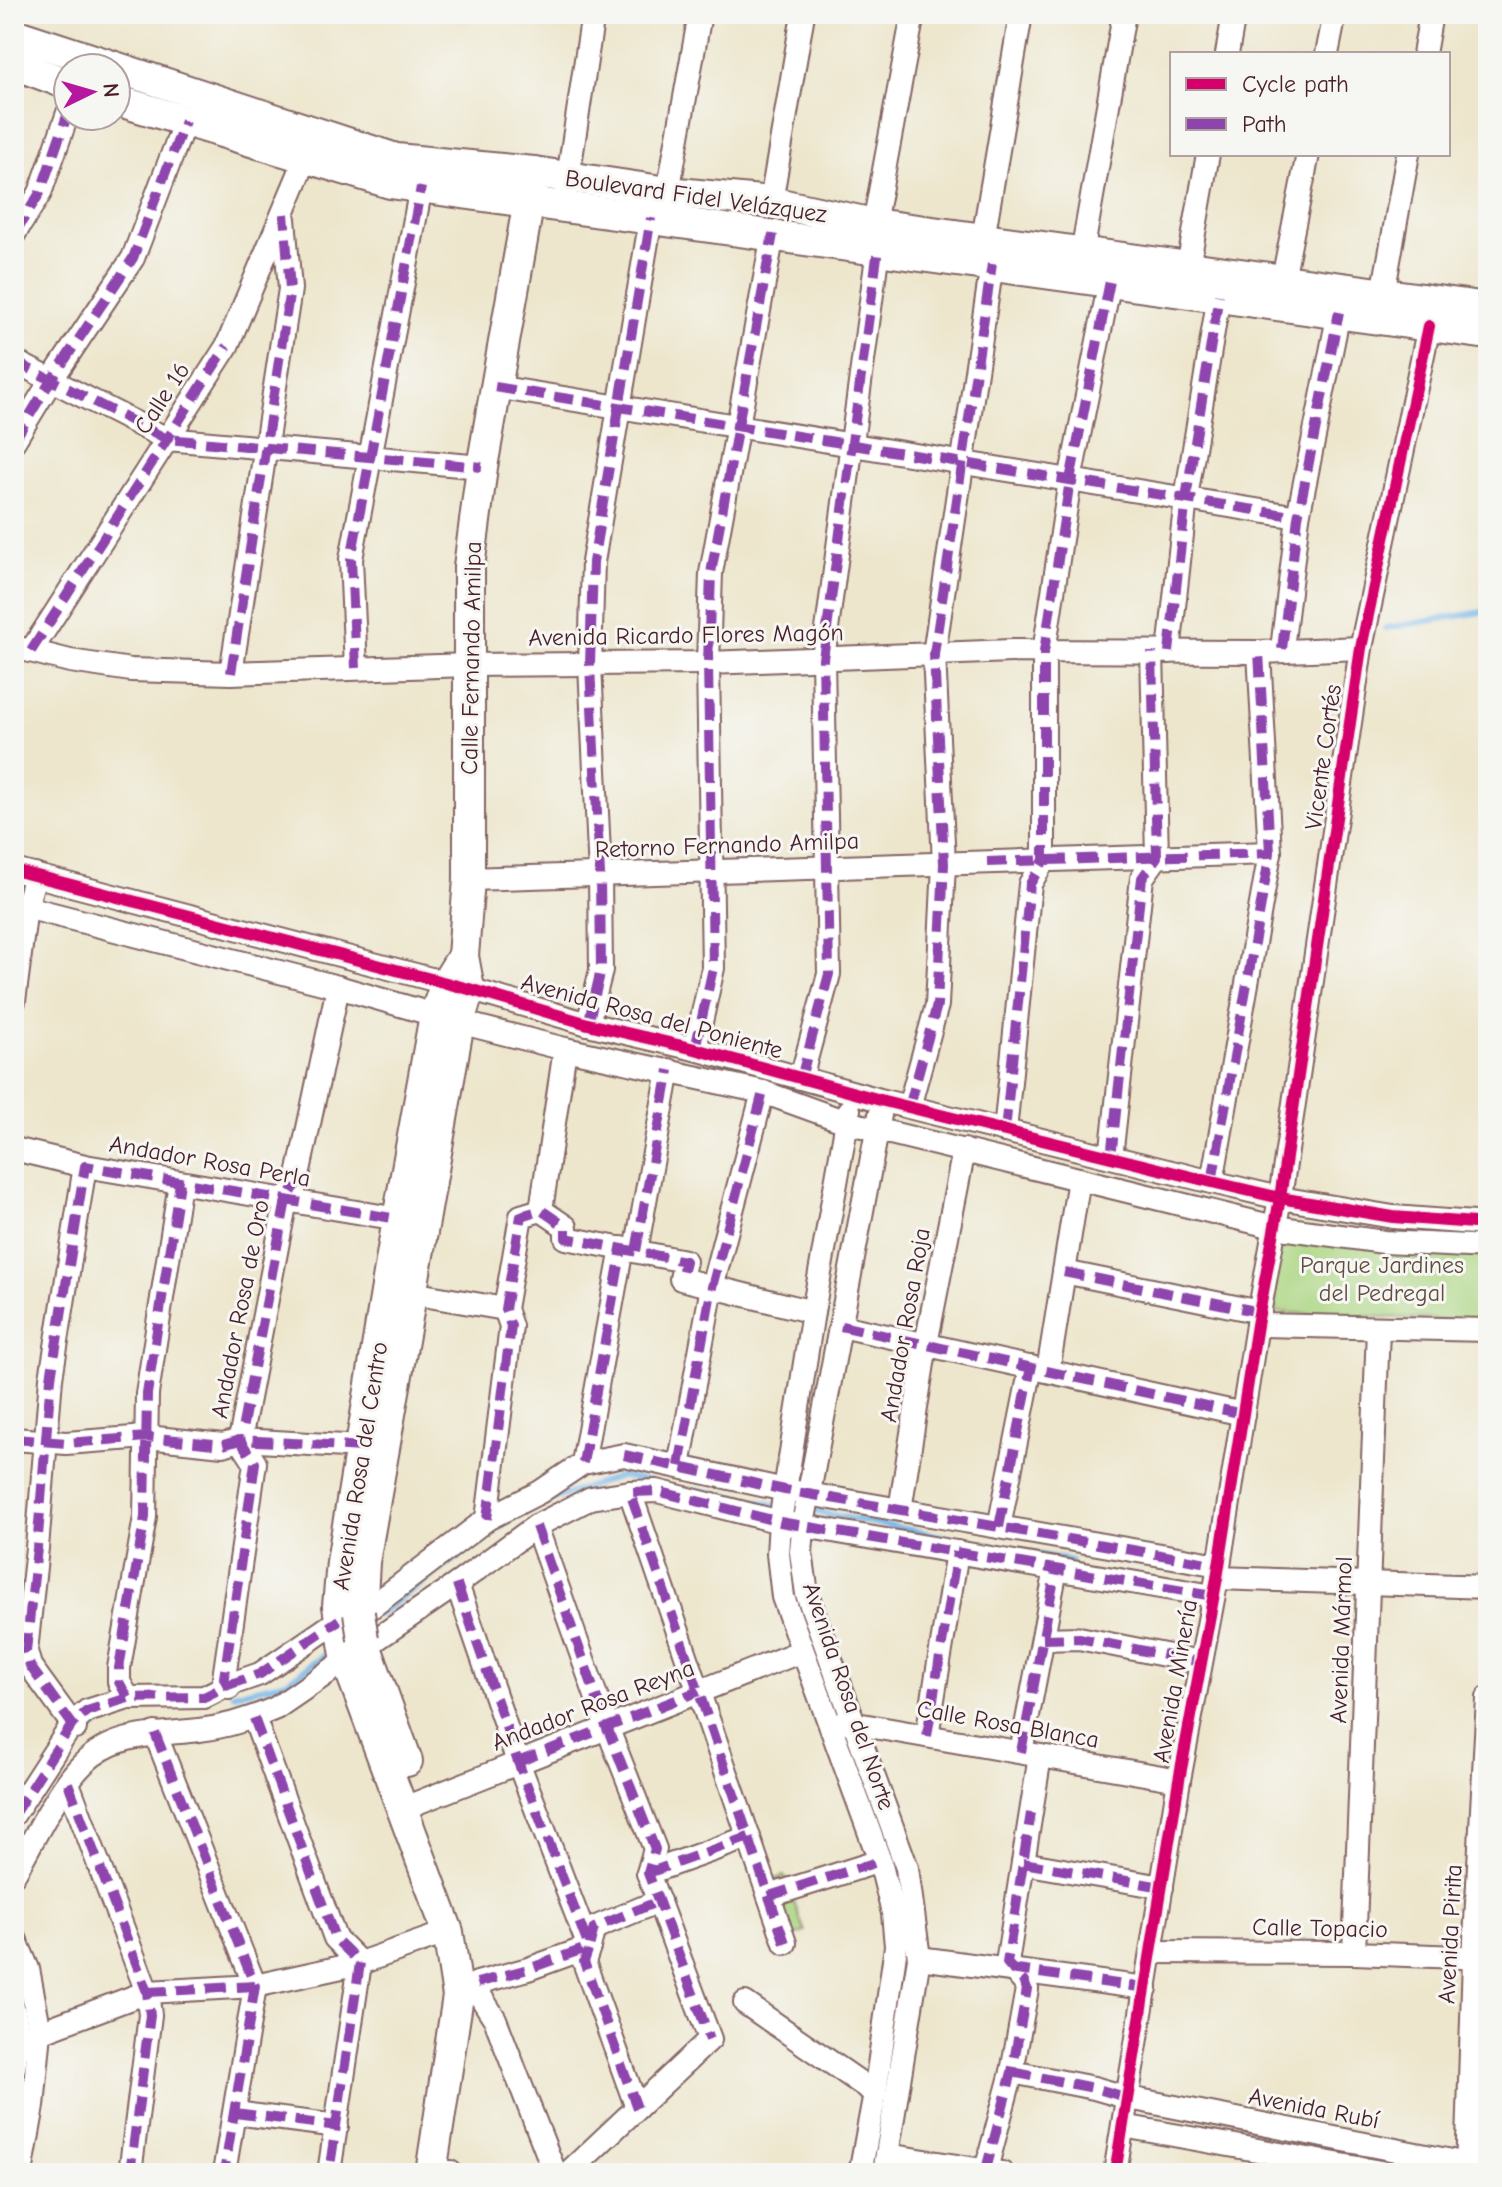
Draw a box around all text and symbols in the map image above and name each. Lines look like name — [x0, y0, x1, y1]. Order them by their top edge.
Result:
north arrow — [52, 52, 132, 132]
legend — [1170, 52, 1450, 156]
text: Cycle path — [1242, 70, 1349, 98]
text: N — [97, 82, 125, 99]
text: Path — [1242, 110, 1287, 138]
street label: Boulevard Fidel Velázquez — [563, 164, 829, 228]
street label: Calle 16 — [128, 357, 196, 439]
street label: Calle Fernando Amilpa — [455, 541, 487, 775]
street label: Avenida Ricardo Flores Magón — [528, 618, 844, 652]
street label: Vicente Cortés — [1299, 682, 1347, 832]
street label: Retorno Fernando Amilpa — [594, 826, 860, 864]
street label: Avenida Rosa del Poniente — [518, 968, 786, 1064]
street label: Andador Rosa Perla — [107, 1130, 313, 1192]
street label: Andador Rosa de Oro — [205, 1197, 275, 1421]
street label: Andador Rosa Roja — [874, 1226, 936, 1424]
park label: Parque Jardines del Pedregal — [1300, 1251, 1464, 1307]
street label: Avenida Rosa del Centro — [327, 1340, 393, 1592]
street label: Avenida Mármol — [1324, 1556, 1358, 1724]
street label: Avenida Rosa del Norte — [797, 1579, 901, 1813]
street label: Avenida Minería — [1147, 1597, 1203, 1765]
street label: Andador Rosa Reyna — [488, 1653, 698, 1757]
street label: Calle Rosa Blanca — [915, 1694, 1101, 1754]
street label: Avenida Pirita — [1432, 1863, 1468, 2005]
street label: Calle Topacio — [1252, 1913, 1388, 1943]
street label: Avenida Rubí — [1246, 2082, 1382, 2134]

